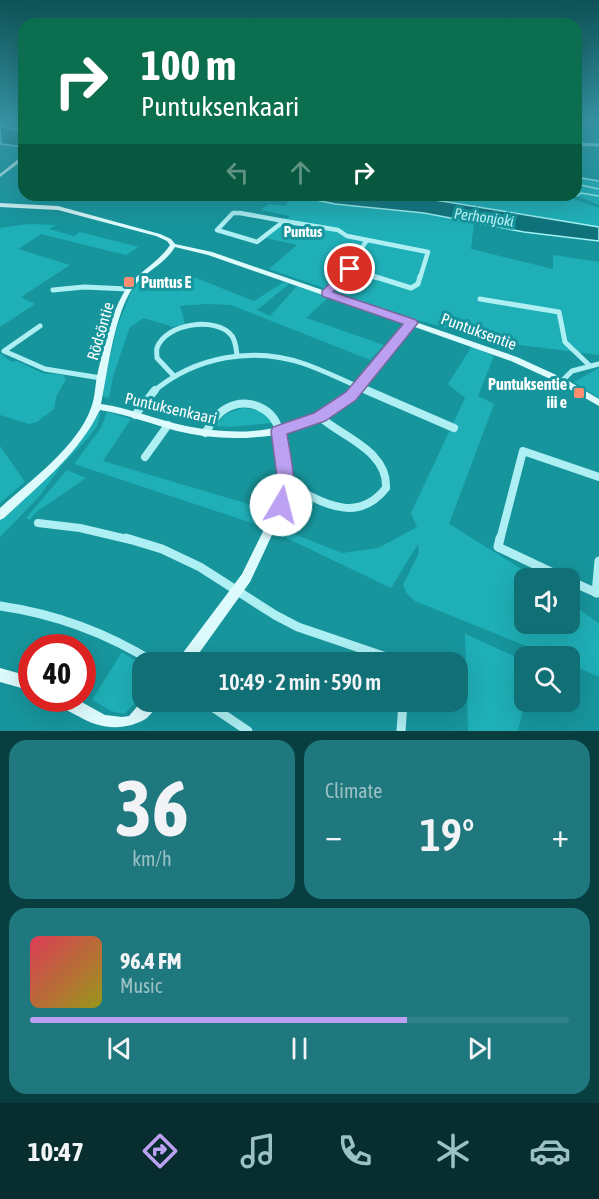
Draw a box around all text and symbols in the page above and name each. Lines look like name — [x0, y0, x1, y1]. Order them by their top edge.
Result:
text: 100 m — [141, 41, 236, 89]
icon: right — [42, 42, 120, 120]
text: Puntuksenkaari — [141, 91, 299, 122]
icon: left — [221, 156, 254, 189]
icon: ahead — [284, 156, 317, 189]
icon: right — [347, 156, 380, 189]
water label: Perhonjoki — [453, 204, 516, 230]
district label: Puntus — [284, 223, 323, 240]
pin — [324, 243, 375, 294]
icon: arrive — [333, 252, 366, 285]
place label: Puntus E — [141, 273, 192, 291]
marker: Puntus E — [122, 275, 136, 289]
street label: Rödsöntie — [83, 300, 117, 362]
street label: Puntuksentie — [439, 309, 519, 353]
place label: Puntuksentie iii e — [488, 375, 567, 411]
marker: Puntuksentie iii e — [572, 386, 586, 400]
street label: Puntuksenkaari — [123, 389, 219, 427]
position arrow — [249, 473, 313, 537]
map controls — [514, 568, 580, 712]
button: sound — [514, 568, 580, 634]
speed limit sign: 40 — [18, 634, 96, 712]
button: search — [514, 646, 580, 712]
text: 10:49 · 2 min · 590 m — [219, 669, 381, 695]
text: 36 — [115, 763, 189, 853]
text: Climate — [325, 779, 382, 802]
text: 19° — [420, 809, 474, 861]
text: − — [325, 816, 342, 854]
text: + — [552, 816, 569, 854]
text: km/h — [132, 847, 172, 870]
text: 96.4 FM — [120, 948, 182, 974]
text: Music — [120, 974, 162, 997]
icon: previous — [103, 1032, 136, 1065]
icon: pause — [283, 1032, 316, 1065]
icon: next — [463, 1032, 496, 1065]
icon: directions — [139, 1130, 181, 1172]
icon: music — [237, 1130, 279, 1172]
icon: phone — [334, 1130, 376, 1172]
icon: climate — [432, 1130, 474, 1172]
icon: car — [529, 1130, 571, 1172]
text: 10:47 — [28, 1136, 84, 1167]

